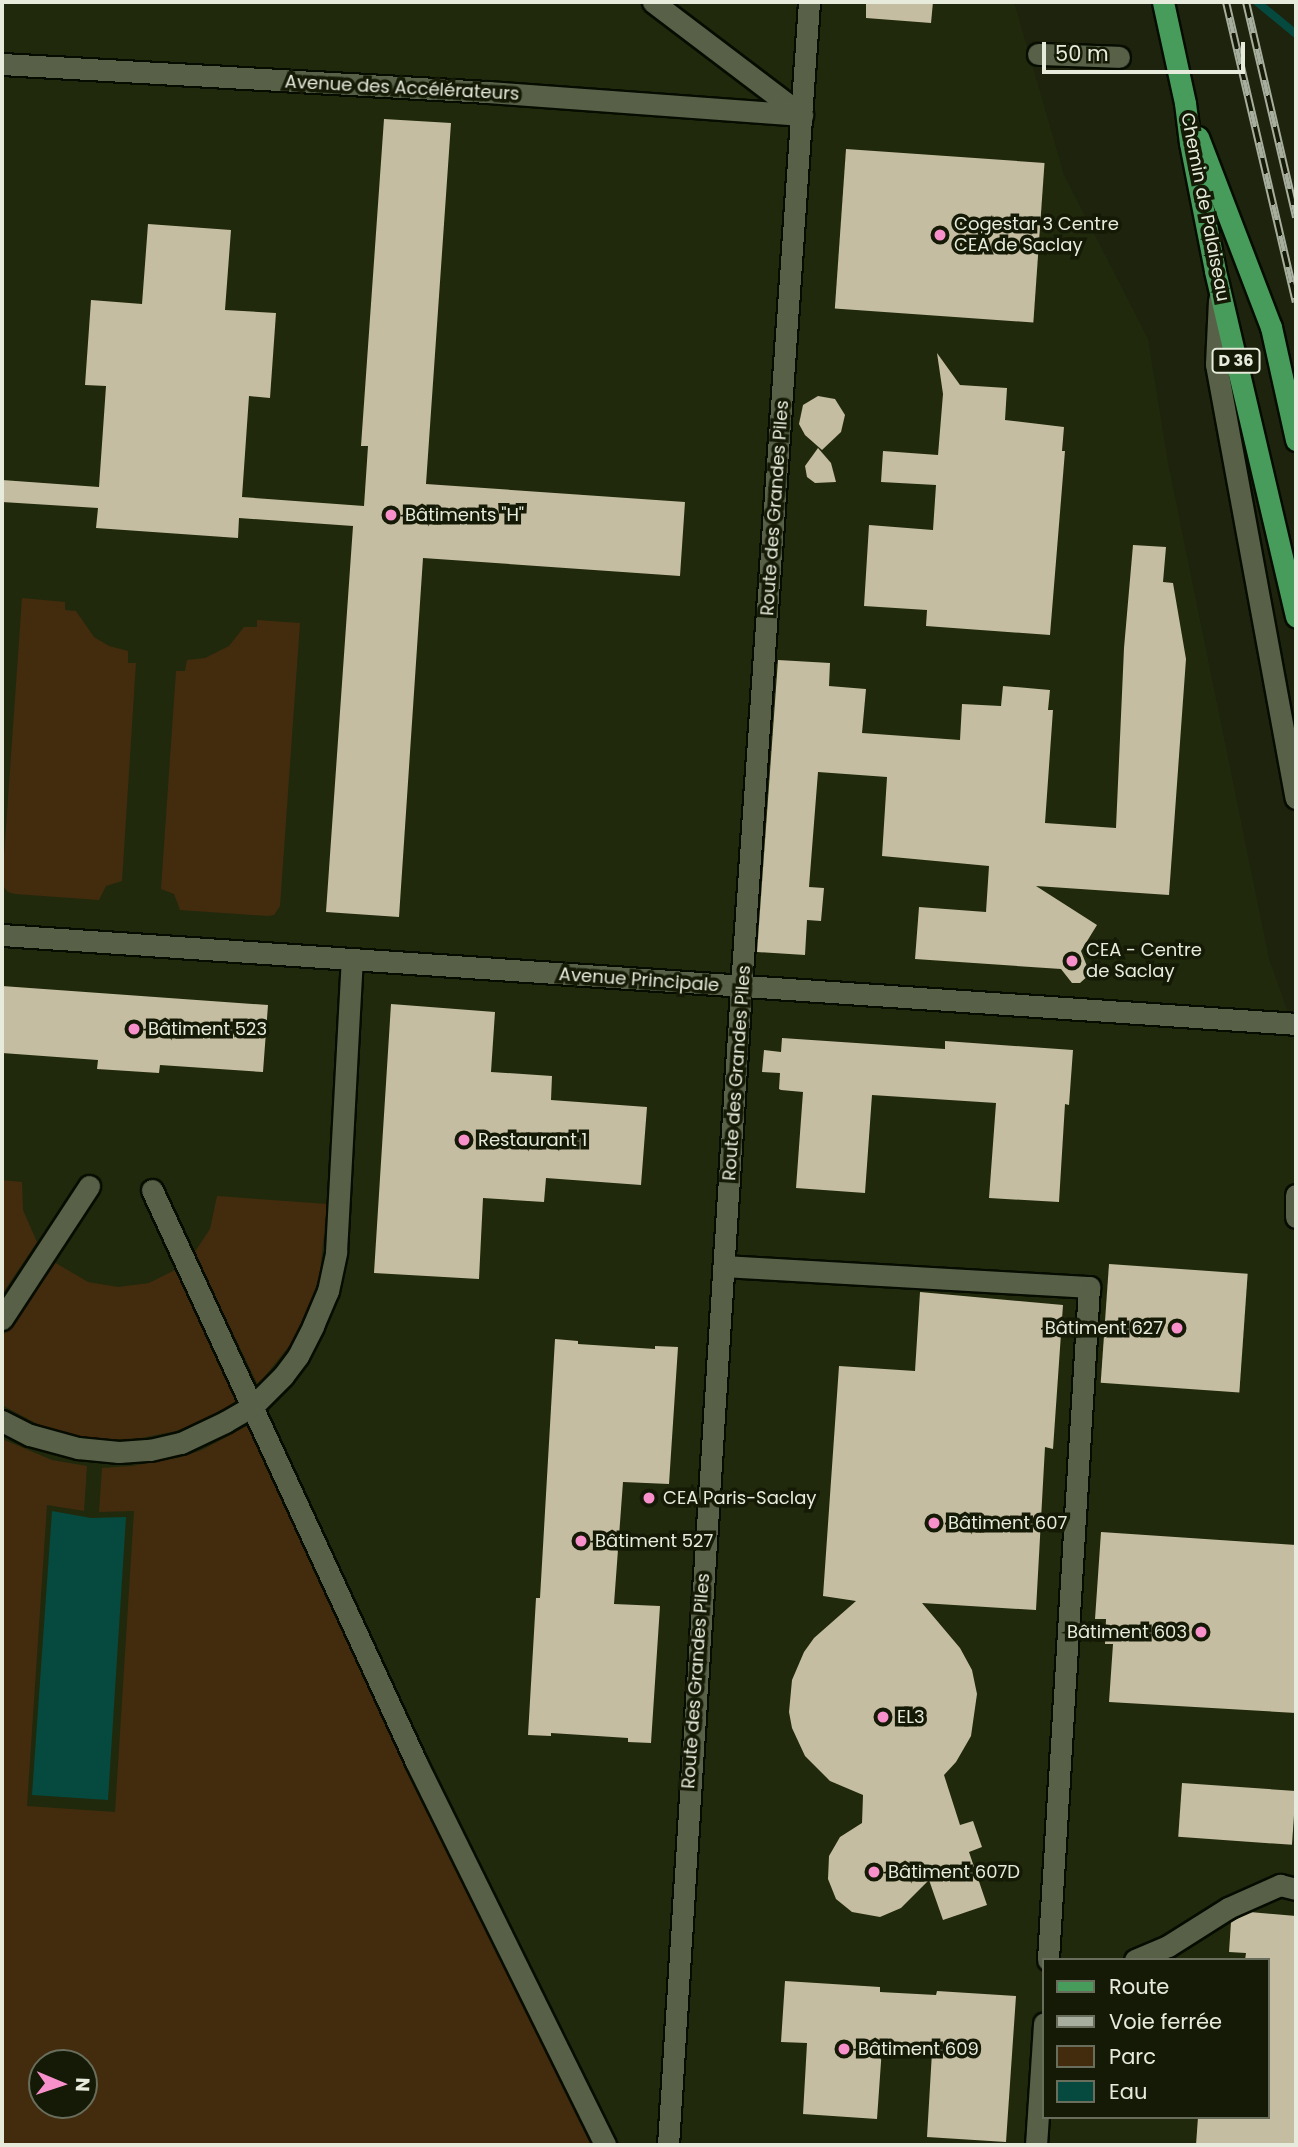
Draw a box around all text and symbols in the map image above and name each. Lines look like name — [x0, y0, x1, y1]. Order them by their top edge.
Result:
scale bar — [1046, 28, 1249, 72]
text: 50 m — [1055, 39, 1109, 68]
street label: Avenue des Accélérateurs — [284, 71, 520, 105]
street label: Chemin de Palaiseau — [1176, 111, 1234, 303]
place label: Cogestar 3 Centre CEA de Saclay — [954, 214, 1119, 256]
marker: Cogestar 3 Centre CEA de Saclay — [932, 227, 948, 243]
road number: D 36 — [1212, 348, 1260, 374]
street label: Route des Grandes Piles — [757, 400, 793, 616]
place label: Bâtiments "H" — [405, 504, 524, 526]
marker: Bâtiments "H" — [383, 507, 399, 523]
place label: CEA - Centre de Saclay — [1086, 940, 1202, 982]
marker: CEA - Centre de Saclay — [1064, 953, 1080, 969]
street label: Avenue Principale — [558, 964, 720, 996]
street label: Route des Grandes Piles — [719, 965, 755, 1181]
place label: Bâtiment 523 — [148, 1018, 267, 1040]
marker: Bâtiment 523 — [126, 1021, 142, 1037]
place label: Restaurant 1 — [478, 1129, 587, 1151]
marker: Restaurant 1 — [456, 1132, 472, 1148]
place label: Bâtiment 627 — [1045, 1317, 1163, 1339]
marker: Bâtiment 627 — [1169, 1320, 1185, 1336]
place label: CEA Paris-Saclay — [663, 1487, 817, 1509]
marker: CEA Paris-Saclay — [641, 1490, 657, 1506]
place label: Bâtiment 607 — [948, 1512, 1067, 1534]
marker: Bâtiment 607 — [926, 1515, 942, 1531]
place label: Bâtiment 527 — [595, 1530, 713, 1552]
marker: Bâtiment 527 — [573, 1533, 589, 1549]
street label: Route des Grandes Piles — [678, 1573, 714, 1789]
place label: Bâtiment 603 — [1067, 1621, 1187, 1643]
marker: Bâtiment 603 — [1193, 1624, 1209, 1640]
place label: EL3 — [897, 1706, 925, 1728]
marker: EL3 — [875, 1709, 891, 1725]
place label: Bâtiment 607D — [888, 1861, 1020, 1883]
marker: Bâtiment 607D — [866, 1864, 882, 1880]
legend — [1042, 1958, 1270, 2119]
text: Route — [1109, 1972, 1169, 2001]
text: Voie ferrée — [1109, 2007, 1222, 2036]
place label: Bâtiment 609 — [858, 2038, 979, 2060]
marker: Bâtiment 609 — [836, 2041, 852, 2057]
text: Parc — [1109, 2042, 1156, 2071]
north arrow — [28, 2049, 98, 2119]
text: N — [69, 2077, 96, 2092]
text: Eau — [1109, 2077, 1147, 2106]

